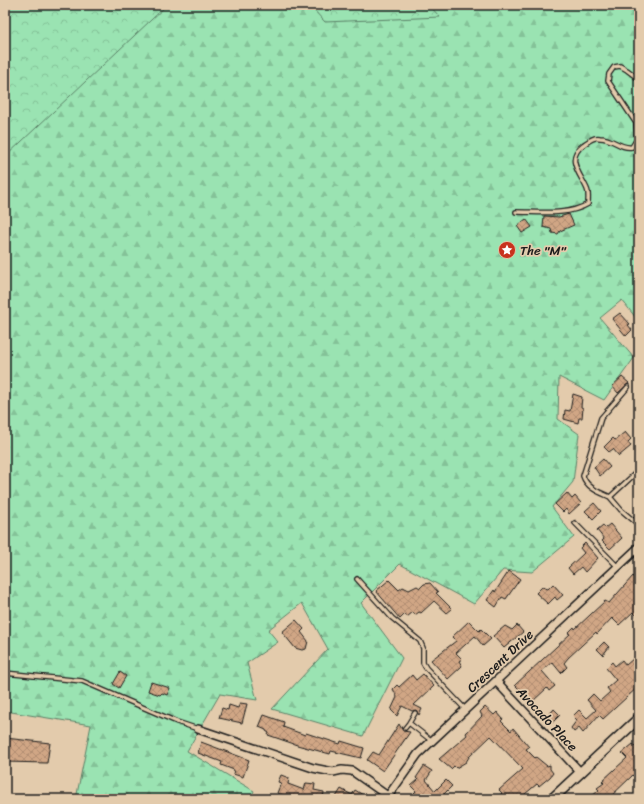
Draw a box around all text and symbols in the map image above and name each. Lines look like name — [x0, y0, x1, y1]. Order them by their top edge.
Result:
place label: The "M" — [520, 239, 568, 262]
place icon: The "M" — [497, 240, 517, 260]
street label: Crescent Drive — [461, 623, 539, 698]
street label: Avocado Place — [510, 680, 584, 757]

